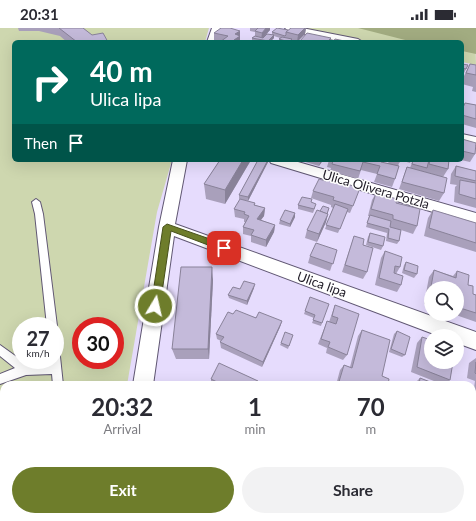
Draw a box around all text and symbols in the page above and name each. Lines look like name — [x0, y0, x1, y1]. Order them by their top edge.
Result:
text: 20:31 — [20, 5, 59, 23]
text: 40 m — [90, 54, 153, 88]
icon: right — [24, 56, 76, 108]
text: Ulica lipa — [90, 88, 161, 110]
icon: arrive — [65, 132, 87, 154]
text: Then — [24, 134, 57, 152]
street label: Ulica Olivera Potzla — [321, 166, 431, 212]
pin — [207, 231, 241, 265]
icon: arrive — [213, 237, 235, 259]
street label: Ulica lipa — [295, 268, 349, 300]
map controls — [424, 281, 464, 369]
button: search — [424, 281, 464, 321]
position arrow — [134, 285, 176, 327]
speed limit sign: 30 — [72, 317, 124, 369]
text: 27 — [26, 326, 50, 350]
button: layers — [424, 329, 464, 369]
text: km/h — [26, 347, 50, 359]
text: 20:32 — [91, 392, 153, 421]
text: 1 — [248, 392, 262, 421]
text: 70 — [357, 392, 385, 421]
text: Arrival — [104, 421, 141, 437]
text: min — [244, 421, 266, 437]
text: m — [365, 421, 376, 437]
button: Exit — [12, 467, 234, 513]
button: Share — [242, 467, 464, 513]

